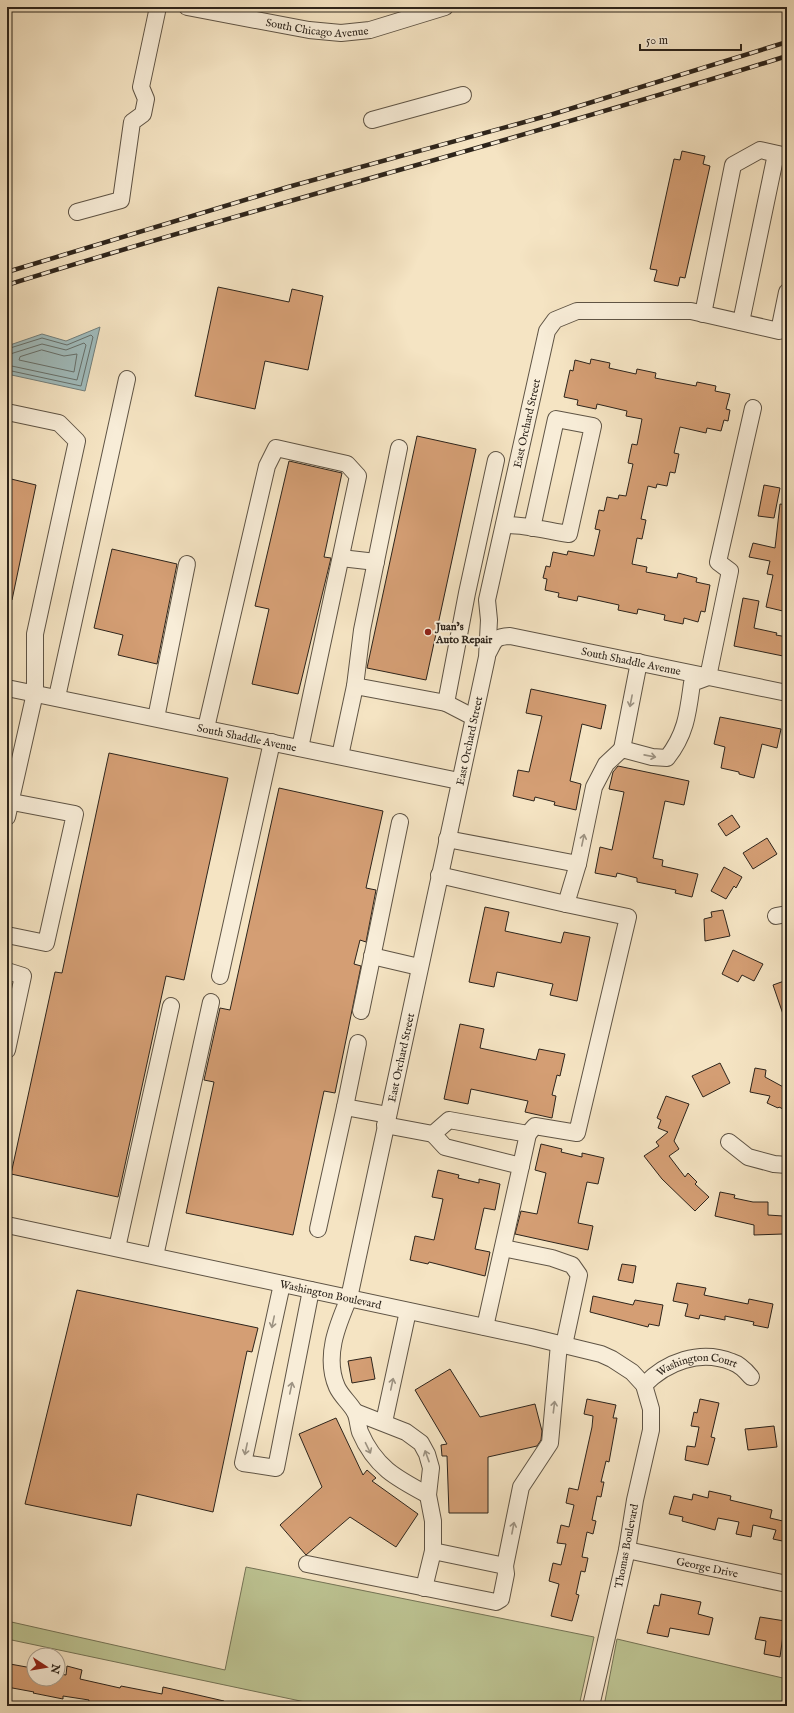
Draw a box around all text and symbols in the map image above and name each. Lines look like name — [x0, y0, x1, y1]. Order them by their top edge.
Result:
street label: South Chicago Avenue — [264, 16, 369, 41]
scale bar — [640, 26, 741, 52]
text: 50 m — [646, 33, 668, 48]
street label: East Orchard Street — [511, 378, 544, 469]
place label: Juan’s Auto Repair — [434, 620, 493, 647]
marker: Juan’s Auto Repair — [423, 627, 433, 637]
street label: South Shaddle Avenue — [580, 645, 682, 679]
one-way arrow — [627, 694, 635, 707]
street label: East Orchard Street — [454, 695, 486, 787]
street label: South Shaddle Avenue — [196, 721, 298, 755]
one-way arrow — [643, 752, 656, 760]
one-way arrow — [579, 833, 587, 846]
street label: East Orchard Street — [385, 1012, 418, 1104]
street label: Washington Boulevard — [278, 1277, 383, 1313]
one-way arrow — [269, 1315, 277, 1328]
street label: Washington Court — [654, 1351, 740, 1380]
one-way arrow — [388, 1378, 396, 1391]
one-way arrow — [288, 1382, 296, 1395]
one-way arrow — [550, 1401, 558, 1414]
one-way arrow — [242, 1442, 250, 1455]
one-way arrow — [365, 1442, 372, 1454]
one-way arrow — [423, 1450, 430, 1463]
street label: Thomas Boulevard — [612, 1503, 642, 1590]
one-way arrow — [509, 1522, 517, 1535]
street label: George Drive — [675, 1555, 739, 1581]
north arrow — [26, 1647, 66, 1687]
text: N — [47, 1662, 63, 1675]

